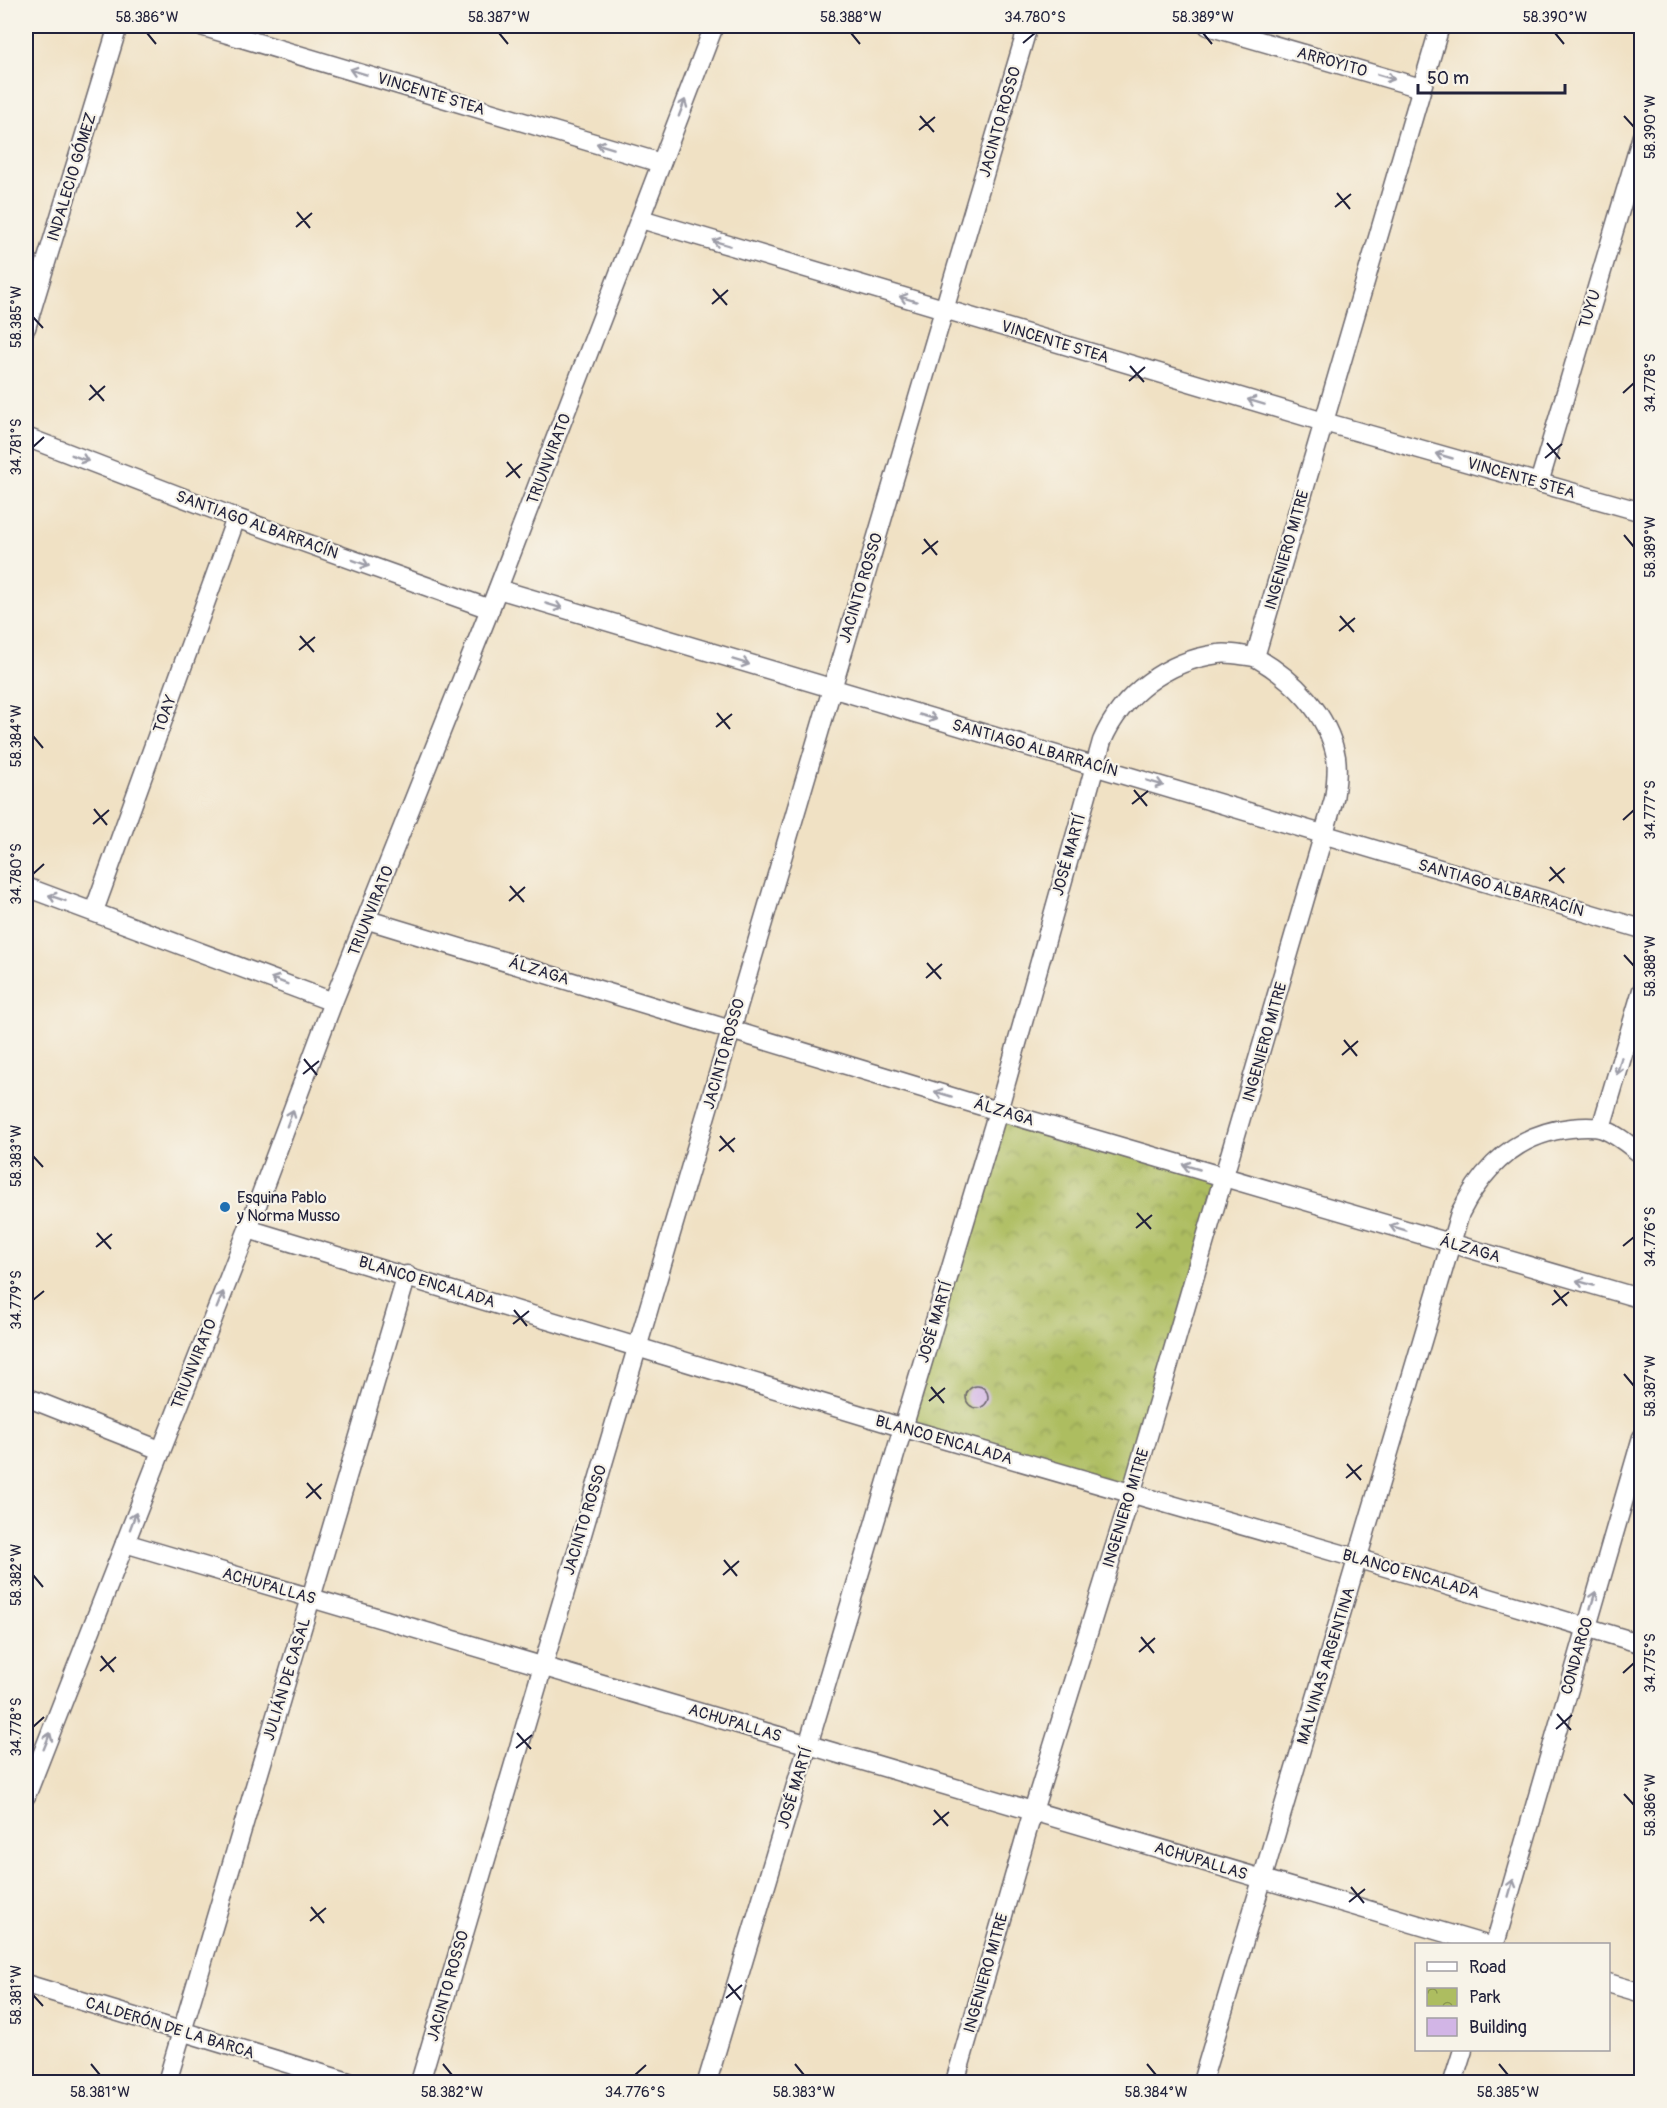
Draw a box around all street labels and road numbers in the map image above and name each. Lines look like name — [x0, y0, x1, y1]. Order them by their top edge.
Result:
street label: ARROYITO — [1295, 42, 1369, 82]
street label: JACINTO ROSSO — [975, 64, 1025, 180]
street label: VINCENTE STEA — [375, 68, 487, 120]
street label: INDALECIO GÓMEZ — [42, 110, 101, 244]
street label: TUYU — [1575, 287, 1605, 331]
street label: VINCENTE STEA — [999, 316, 1111, 368]
street label: TRIUNVIRATO — [523, 411, 575, 507]
street label: VINCENTE STEA — [1464, 453, 1578, 503]
street label: SANTIAGO ALBARRACÍN — [173, 486, 341, 564]
street label: INGENIERO MITRE — [1260, 488, 1314, 612]
street label: JACINTO ROSSO — [835, 531, 887, 645]
street label: TOAY — [149, 692, 181, 736]
street label: SANTIAGO ALBARRACÍN — [950, 715, 1120, 781]
street label: JOSÉ MARTÍ — [1048, 811, 1090, 898]
street label: SANTIAGO ALBARRACÍN — [1416, 855, 1586, 921]
street label: TRIUNVIRATO — [344, 863, 398, 959]
street label: ÁLZAGA — [506, 952, 572, 990]
street label: INGENIERO MITRE — [1238, 980, 1292, 1104]
street label: JACINTO ROSSO — [699, 996, 749, 1112]
street label: ÁLZAGA — [971, 1093, 1037, 1131]
street label: ÁLZAGA — [1437, 1231, 1503, 1267]
street label: BLANCO ENCALADA — [356, 1252, 498, 1312]
street label: JOSÉ MARTÍ — [913, 1278, 957, 1365]
street label: TRIUNVIRATO — [167, 1316, 221, 1412]
street label: BLANCO ENCALADA — [873, 1411, 1015, 1469]
street label: INGENIERO MITRE — [1098, 1446, 1154, 1570]
street label: JACINTO ROSSO — [559, 1463, 611, 1577]
street label: BLANCO ENCALADA — [1340, 1545, 1482, 1603]
street label: ACHUPALLAS — [220, 1563, 318, 1609]
street label: MALVINAS ARGENTINA — [1293, 1585, 1359, 1747]
street label: JULIÁN DE CASAL — [259, 1615, 315, 1743]
street label: CONDARCO — [1556, 1615, 1598, 1697]
street label: ACHUPALLAS — [686, 1699, 784, 1747]
street label: JOSÉ MARTÍ — [773, 1744, 817, 1831]
street label: ACHUPALLAS — [1152, 1837, 1250, 1885]
street label: INGENIERO MITRE — [959, 1911, 1013, 2035]
street label: JACINTO ROSSO — [423, 1928, 473, 2044]
street label: CALDERÓN DE LA BARCA — [83, 1992, 257, 2063]

